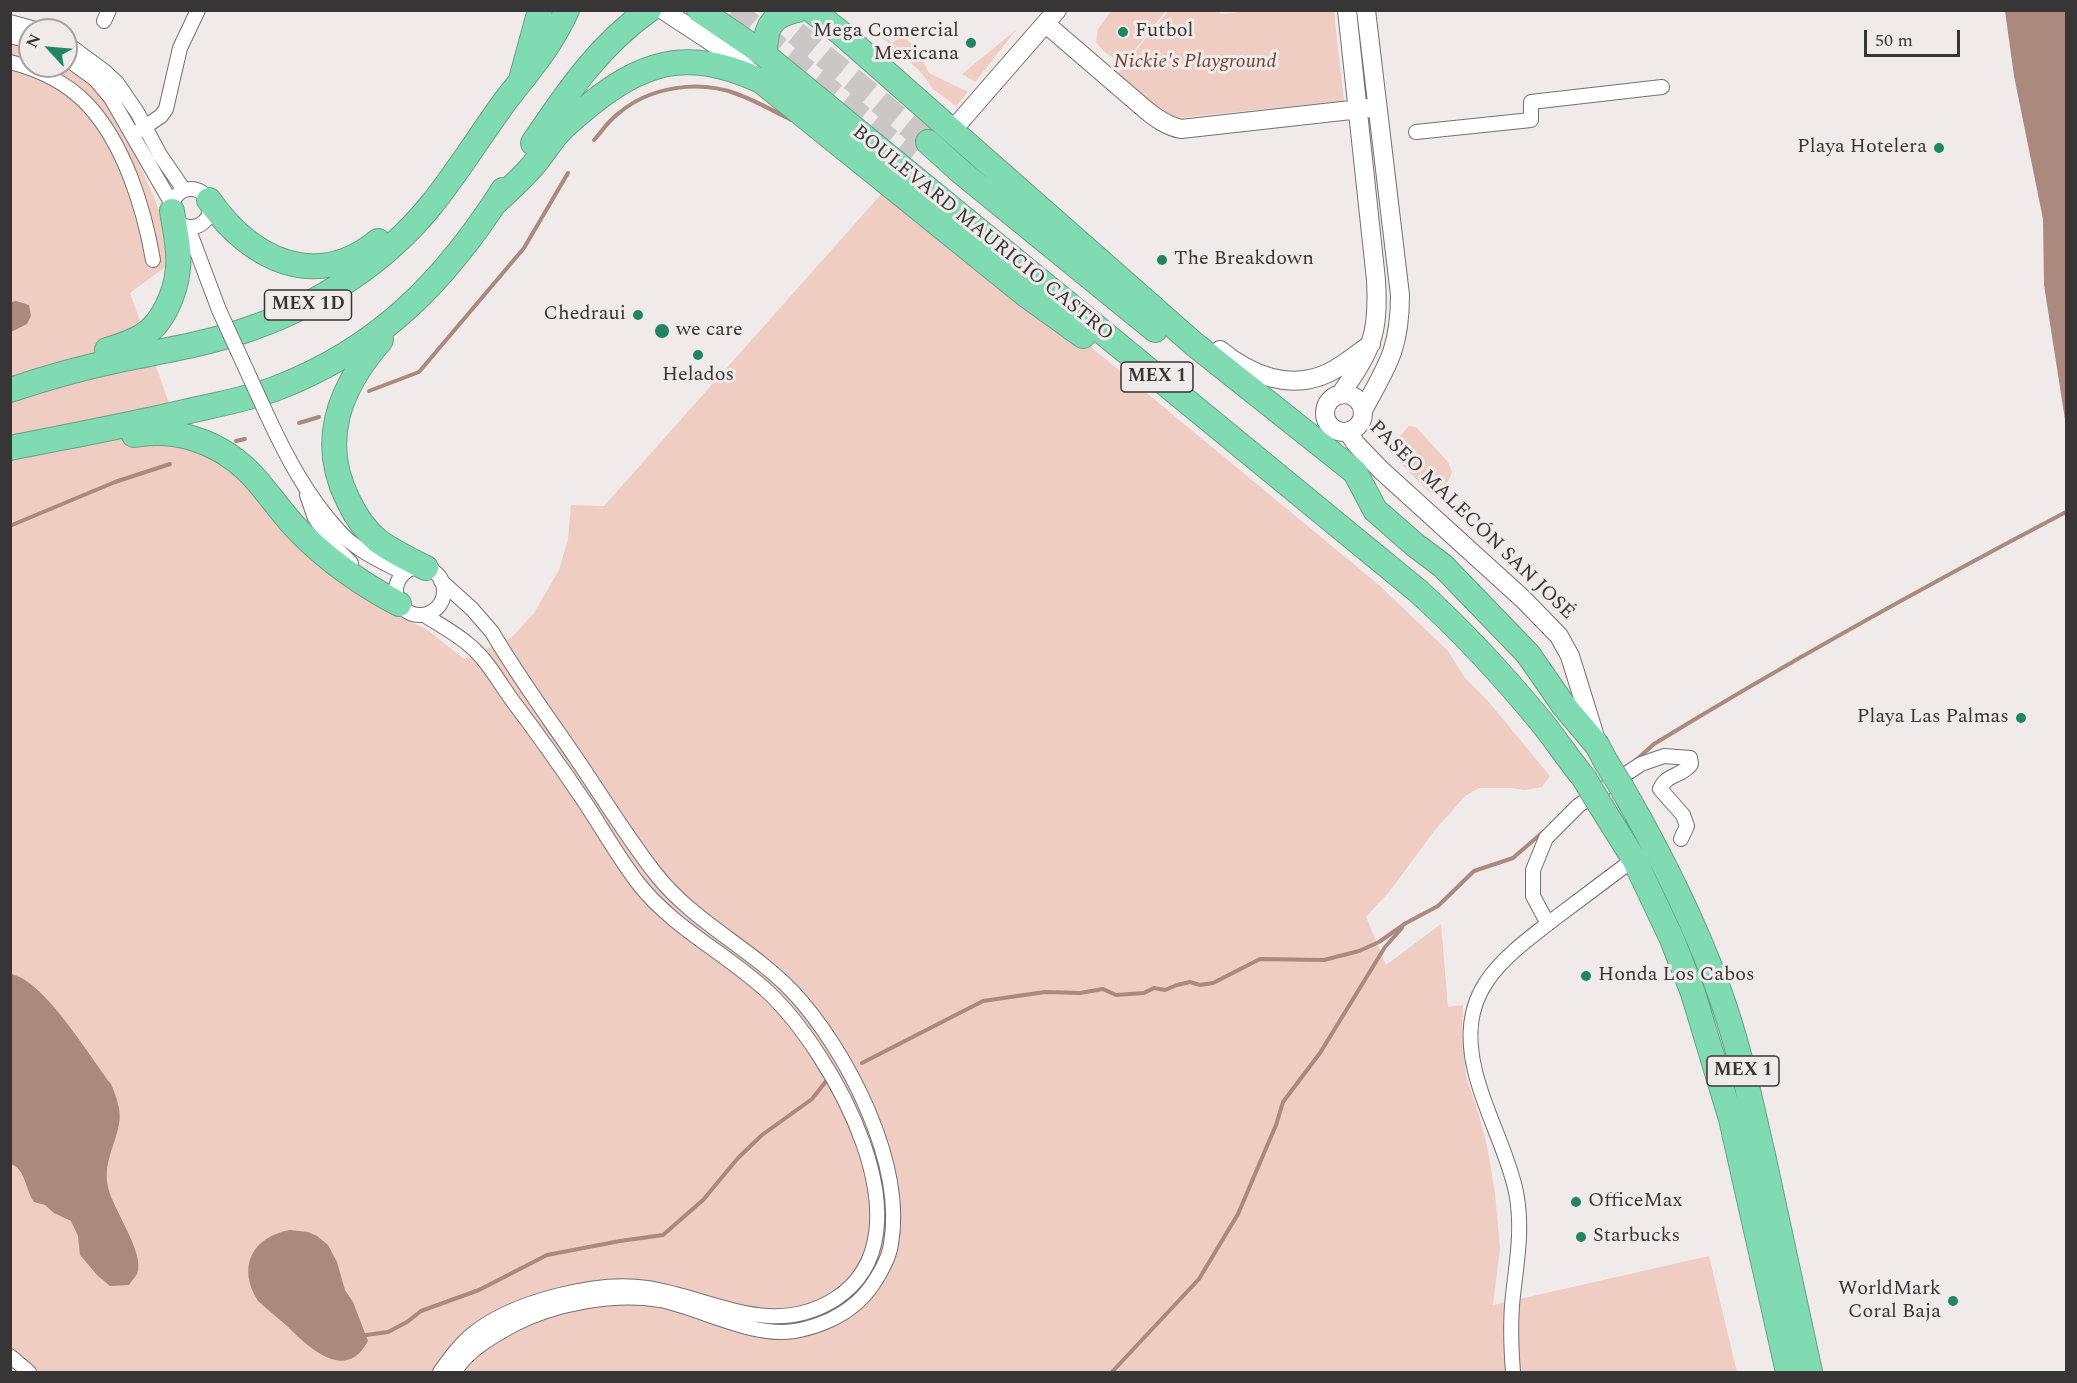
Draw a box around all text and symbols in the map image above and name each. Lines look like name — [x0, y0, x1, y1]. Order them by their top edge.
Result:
north arrow — [18, 18, 78, 78]
scale bar — [1867, 18, 1963, 56]
place label: Mega Comercial Mexicana — [813, 20, 959, 67]
place label: Futbol — [1135, 20, 1193, 44]
marker: Futbol — [1116, 25, 1130, 39]
text: 50 m — [1875, 27, 1913, 54]
text: N — [20, 30, 47, 52]
marker: Mega Comercial Mexicana — [964, 36, 978, 50]
park label: Nickie's Playground — [1113, 51, 1277, 75]
street label: BOULEVARD MAURICIO CASTRO — [847, 121, 1117, 347]
place label: Playa Hotelera — [1797, 136, 1927, 160]
marker: Playa Hotelera — [1932, 141, 1946, 155]
place label: The Breakdown — [1174, 248, 1314, 272]
marker: The Breakdown — [1155, 253, 1169, 267]
road number: MEX 1D — [264, 290, 352, 320]
place label: Chedraui — [544, 303, 626, 327]
marker: Chedraui — [631, 308, 645, 322]
place label: we care — [676, 319, 743, 343]
marker: we care — [653, 322, 671, 340]
marker: Helados — [691, 348, 705, 362]
road number: MEX 1 — [1121, 362, 1193, 392]
place label: Helados — [662, 364, 734, 388]
street label: PASEO MALECÓN SAN JOSÉ — [1363, 416, 1579, 626]
place label: Playa Las Palmas — [1857, 706, 2009, 730]
marker: Playa Las Palmas — [2014, 711, 2028, 725]
place label: Honda Los Cabos — [1598, 964, 1755, 988]
marker: Honda Los Cabos — [1579, 969, 1593, 983]
road number: MEX 1 — [1707, 1056, 1779, 1086]
place label: OfficeMax — [1588, 1190, 1682, 1214]
marker: OfficeMax — [1569, 1195, 1583, 1209]
place label: Starbucks — [1593, 1225, 1680, 1249]
marker: Starbucks — [1574, 1230, 1588, 1244]
place label: WorldMark Coral Baja — [1838, 1278, 1941, 1325]
marker: WorldMark Coral Baja — [1946, 1294, 1960, 1308]

